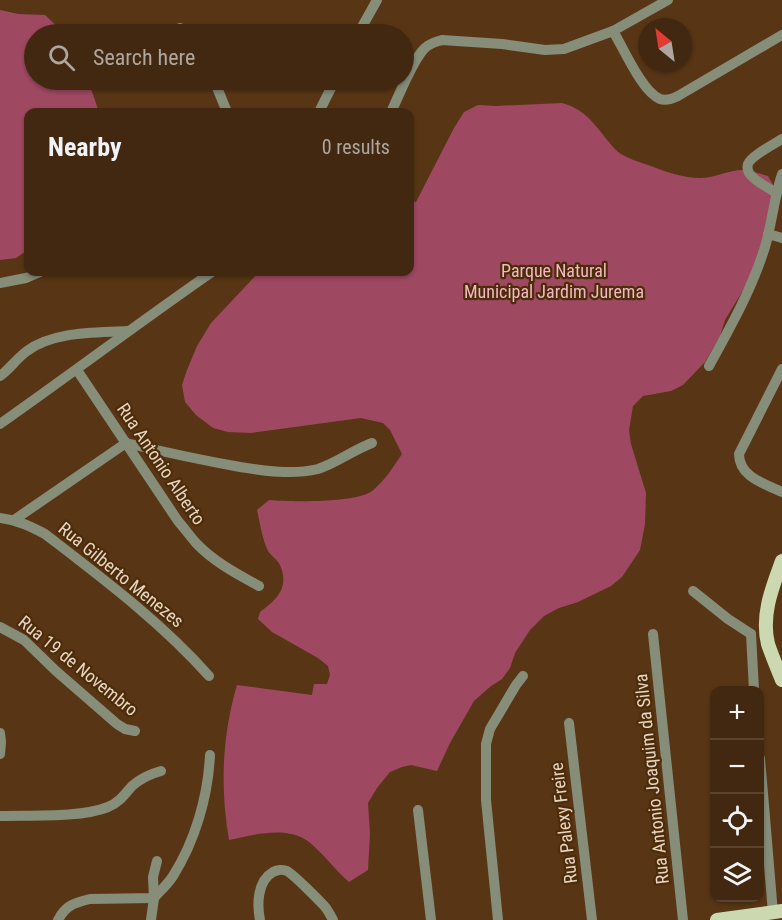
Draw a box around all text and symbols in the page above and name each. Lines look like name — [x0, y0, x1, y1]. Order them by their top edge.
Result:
north arrow — [638, 18, 692, 72]
search box — [24, 24, 414, 90]
icon: search — [45, 41, 78, 74]
text: Search here — [93, 45, 195, 70]
text: Nearby — [48, 132, 122, 162]
text: 0 results — [322, 135, 390, 159]
park label: Parque Natural Municipal Jardim Jurema — [464, 260, 644, 302]
street label: Rua Antonio Alberto — [113, 399, 210, 529]
street label: Rua Gilberto Menezes — [54, 518, 188, 632]
street label: Rua 19 de Novembro — [14, 611, 142, 720]
street label: Rua Antonio Joaquim da Silva — [630, 673, 673, 885]
map controls — [710, 686, 764, 902]
button: + — [710, 686, 764, 740]
button: − — [710, 740, 764, 794]
street label: Rua Palexy Freire — [546, 761, 581, 885]
button: locate — [710, 794, 764, 848]
button: layers — [710, 848, 764, 902]

